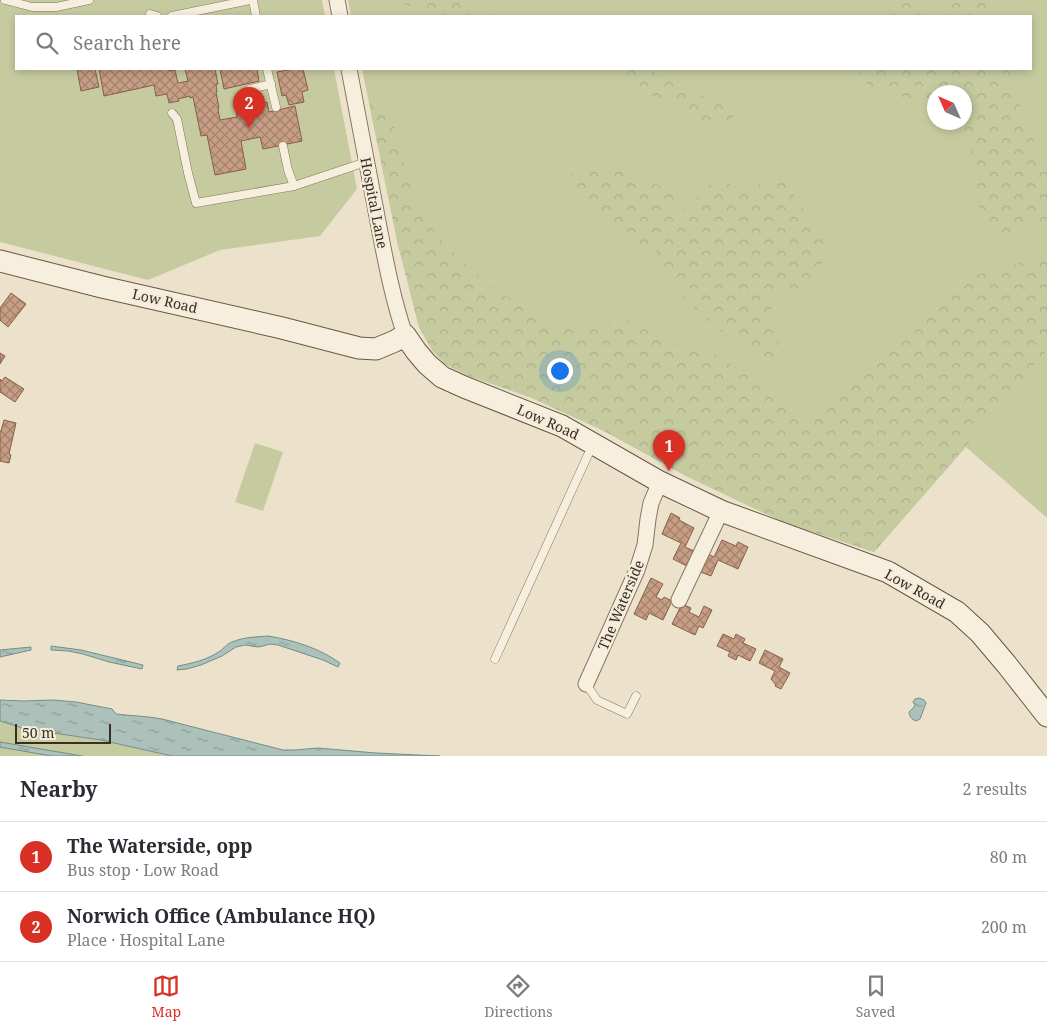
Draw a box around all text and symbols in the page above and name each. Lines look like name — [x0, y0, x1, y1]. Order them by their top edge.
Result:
search box — [15, 15, 1032, 70]
icon: search — [33, 29, 61, 57]
text: Search here — [73, 30, 181, 56]
north arrow — [927, 85, 972, 130]
pin: 2 — [233, 87, 265, 128]
street label: Hospital Lane — [356, 156, 393, 250]
street label: Low Road — [131, 284, 200, 317]
your location — [547, 358, 573, 384]
street label: Low Road — [514, 399, 583, 444]
pin: 1 — [653, 430, 685, 471]
street label: The Waterside — [593, 557, 648, 653]
street label: Low Road — [882, 564, 949, 613]
scale bar — [15, 721, 111, 744]
text: 50 m — [22, 723, 55, 742]
text: Nearby — [20, 775, 98, 803]
text: 2 results — [963, 778, 1027, 800]
text: The Waterside, opp — [67, 833, 253, 859]
text: 1 — [31, 846, 41, 868]
text: 80 m — [990, 846, 1027, 868]
text: Bus stop · Low Road — [67, 859, 219, 881]
text: Norwich Office (Ambulance HQ) — [67, 903, 376, 929]
text: 2 — [31, 916, 41, 938]
text: 200 m — [981, 916, 1027, 938]
text: Place · Hospital Lane — [67, 929, 225, 951]
tab: Map — [152, 972, 181, 1021]
tab: Directions — [484, 972, 553, 1021]
tab: Saved — [856, 972, 895, 1021]

